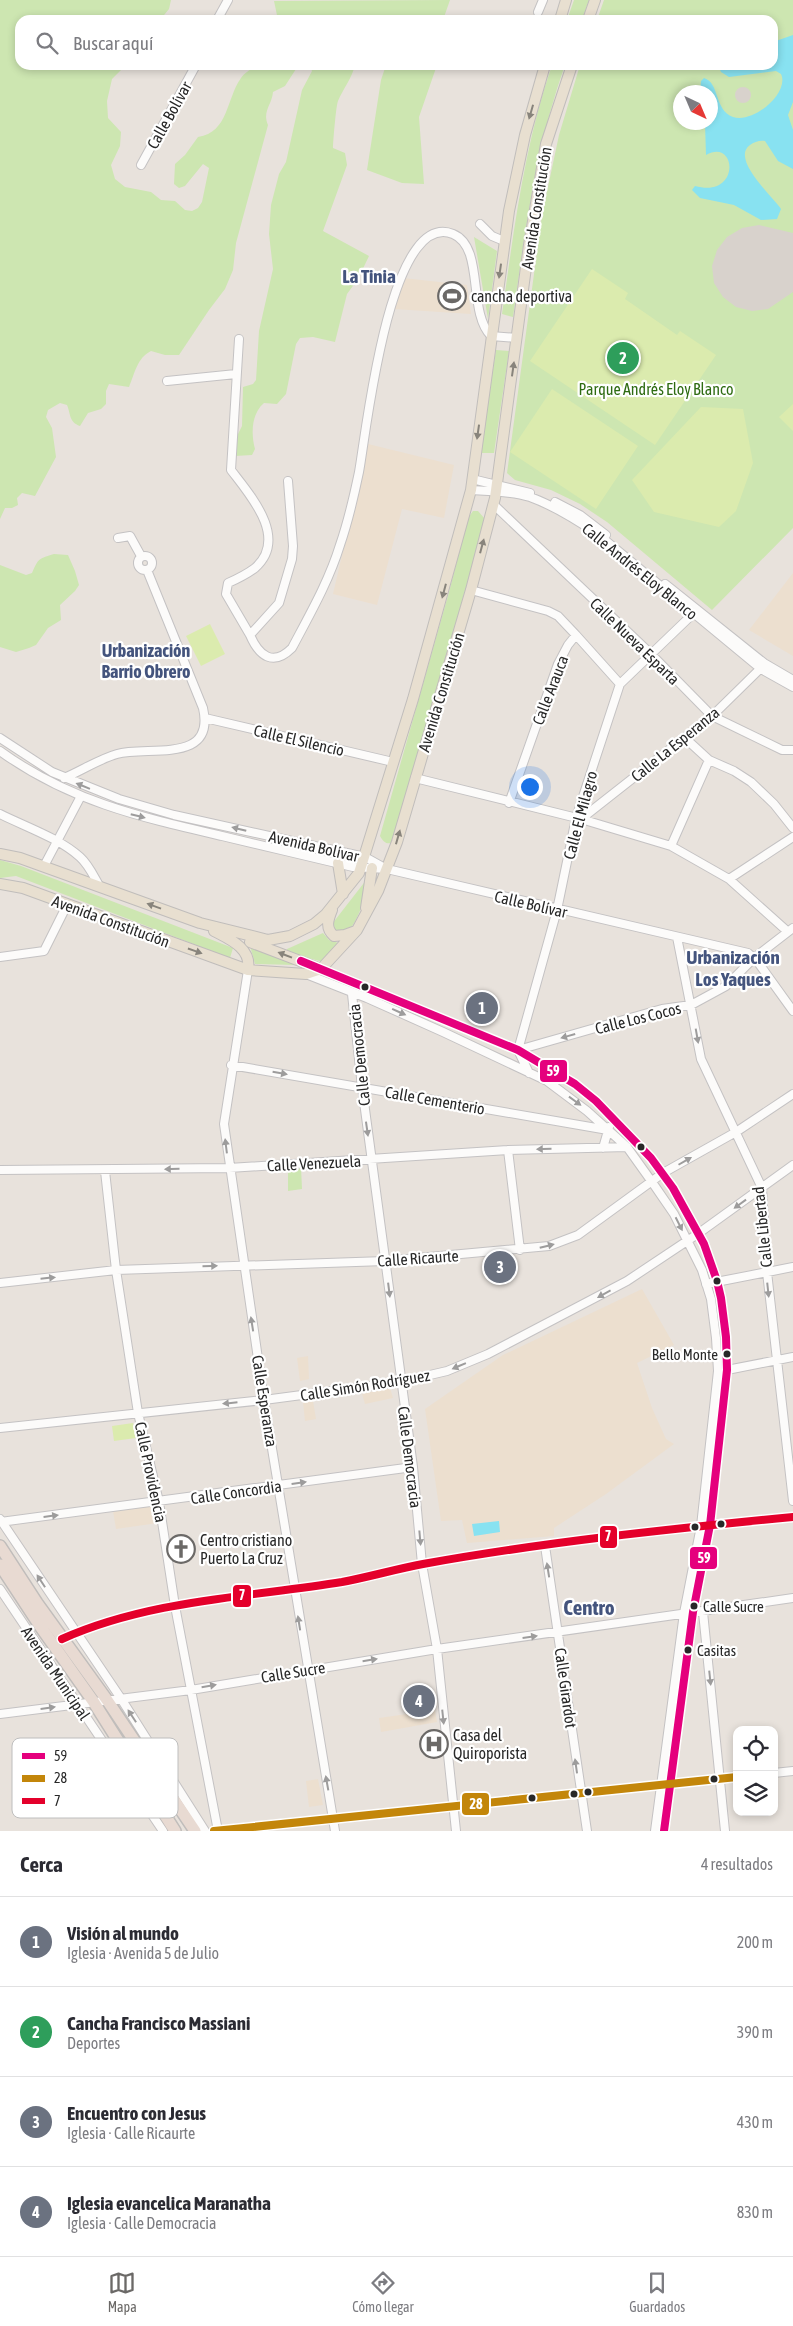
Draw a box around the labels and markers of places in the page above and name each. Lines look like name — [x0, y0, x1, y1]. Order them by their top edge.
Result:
sports icon: cancha deportiva — [437, 281, 467, 311]
place label: cancha deportiva — [471, 287, 572, 306]
pin: 2 — [607, 339, 639, 377]
unlabelled marker — [360, 982, 370, 992]
pin: 1 — [466, 989, 498, 1027]
unlabelled marker — [636, 1142, 646, 1152]
pin: 3 — [484, 1248, 516, 1286]
unlabelled marker — [712, 1276, 722, 1286]
place label: Bello Monte — [652, 1346, 718, 1363]
marker: Bello Monte — [722, 1349, 732, 1359]
unlabelled marker — [716, 1519, 726, 1529]
unlabelled marker — [690, 1522, 700, 1532]
place label: Centro cristiano Puerto La Cruz — [200, 1531, 292, 1567]
church icon: Centro cristiano Puerto La Cruz — [166, 1534, 196, 1564]
place label: Calle Sucre — [703, 1598, 764, 1615]
marker: Calle Sucre — [689, 1601, 699, 1611]
place label: Casitas — [697, 1642, 736, 1659]
marker: Casitas — [683, 1645, 693, 1655]
pin: 4 — [403, 1682, 435, 1720]
place label: Casa del Quiroporista — [453, 1726, 527, 1763]
hospital icon: Casa del Quiroporista — [419, 1729, 449, 1759]
unlabelled marker — [709, 1774, 719, 1784]
unlabelled marker — [583, 1787, 593, 1797]
unlabelled marker — [569, 1789, 579, 1799]
unlabelled marker — [527, 1793, 537, 1803]

